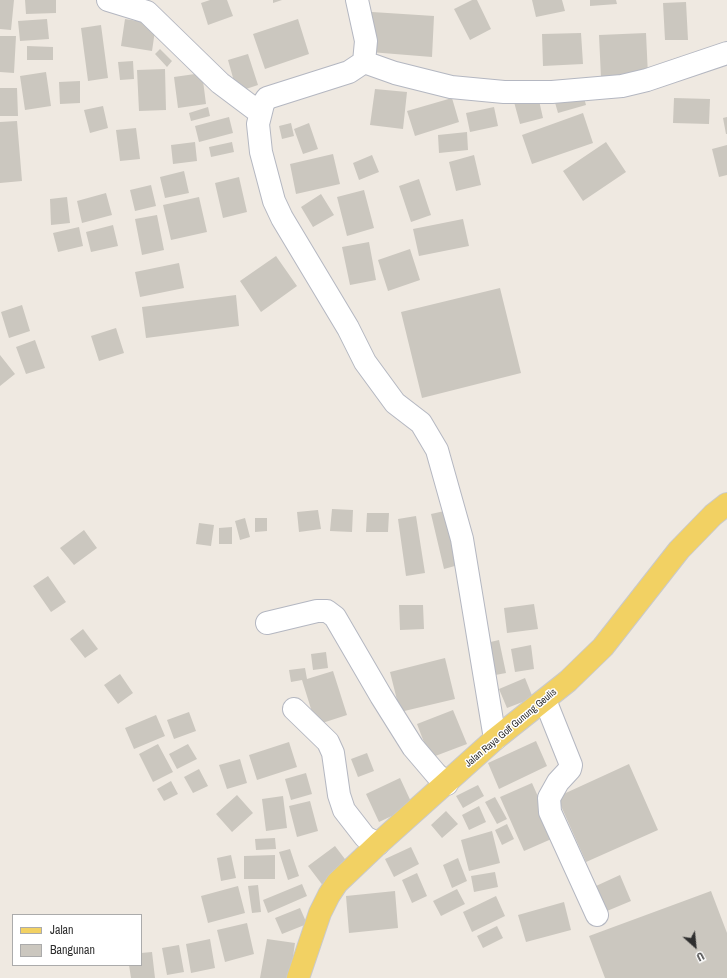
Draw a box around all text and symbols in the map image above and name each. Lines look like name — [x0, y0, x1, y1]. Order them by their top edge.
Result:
street label: Jalan Raya Golf Gunung Geulis — [463, 686, 559, 770]
legend — [12, 914, 142, 966]
text: Jalan — [50, 922, 74, 938]
north arrow — [675, 926, 715, 966]
text: Bangunan — [50, 942, 95, 958]
text: U — [694, 949, 707, 964]

